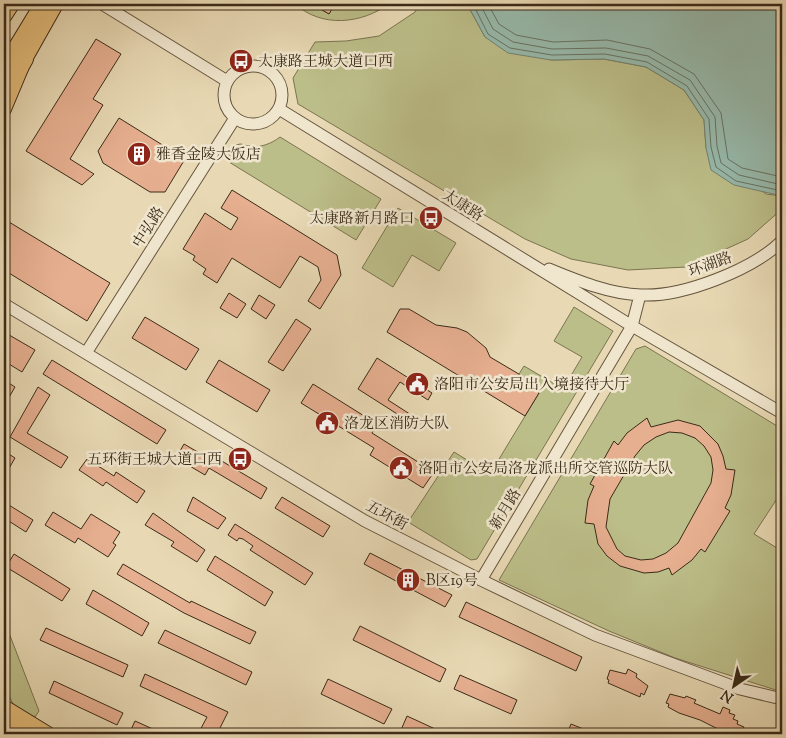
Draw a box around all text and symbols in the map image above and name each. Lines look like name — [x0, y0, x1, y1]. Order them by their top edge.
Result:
bus stop icon: 太康路王城大道口西 — [228, 48, 254, 74]
place label: 太康路王城大道口西 — [258, 52, 393, 73]
building icon: 雅香金陵大饭店 — [126, 141, 152, 167]
place label: 雅香金陵大饭店 — [156, 145, 261, 166]
street label: 太康路 — [438, 185, 487, 227]
street label: 中弘路 — [128, 203, 170, 252]
bus stop icon: 太康路新月路口 — [418, 205, 444, 231]
place label: 太康路新月路口 — [309, 209, 414, 230]
street label: 环湖路 — [686, 248, 735, 283]
public building icon: 洛阳市公安局出入境接待大厅 — [404, 371, 430, 397]
place label: 洛阳市公安局出入境接待大厅 — [434, 375, 629, 396]
public building icon: 洛龙区消防大队 — [314, 410, 340, 436]
place label: 洛龙区消防大队 — [344, 414, 449, 435]
bus stop icon: 五环街王城大道口西 — [227, 446, 253, 472]
place label: 五环街王城大道口西 — [87, 450, 222, 471]
public building icon: 洛阳市公安局洛龙派出所交管巡防大队 — [388, 455, 414, 481]
place label: 洛阳市公安局洛龙派出所交管巡防大队 — [418, 459, 673, 480]
street label: 新月路 — [486, 485, 527, 534]
street label: 五环街 — [361, 496, 411, 536]
building icon: B区19号 — [395, 567, 421, 593]
place label: B区19号 — [426, 571, 478, 592]
north arrow — [708, 660, 758, 710]
text: N — [718, 684, 738, 707]

